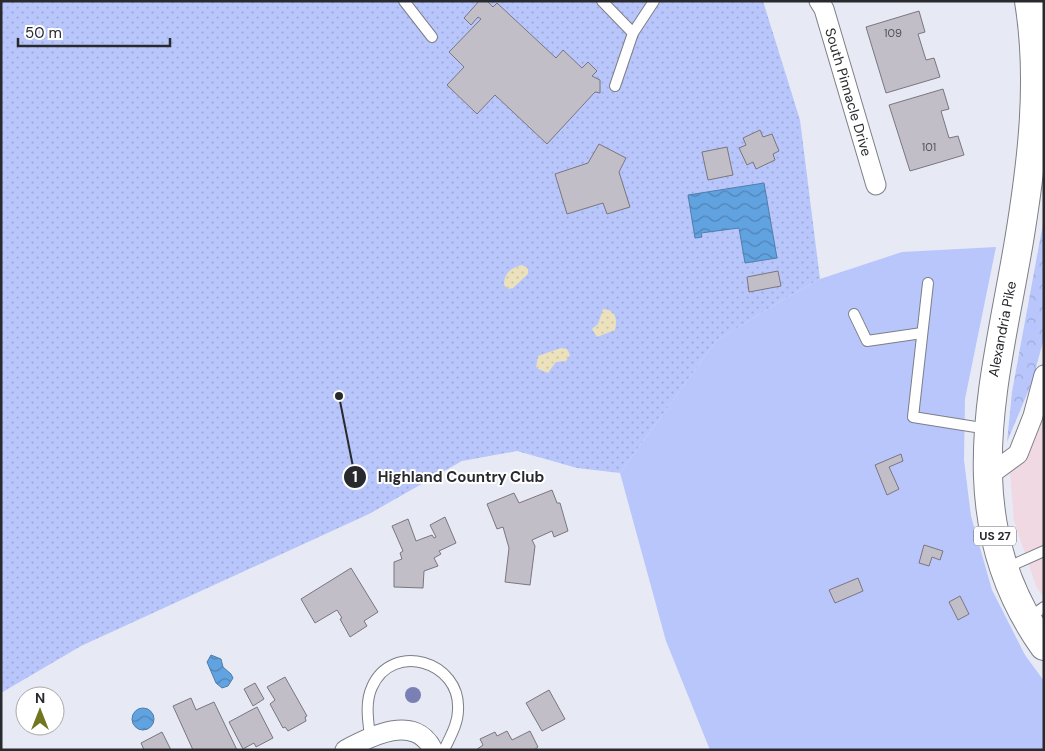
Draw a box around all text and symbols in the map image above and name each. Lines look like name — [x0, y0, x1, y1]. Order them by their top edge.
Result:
scale bar — [18, 15, 170, 47]
text: 50 m — [25, 23, 62, 43]
street label: South Pinnacle Drive — [821, 26, 876, 158]
house number: 109 — [884, 26, 902, 40]
house number: 101 — [922, 140, 936, 154]
street label: Alexandria Pike — [984, 280, 1020, 378]
callout: Highland Country Club — [342, 462, 554, 492]
text: 1 — [352, 467, 358, 487]
text: Highland Country Club — [378, 467, 544, 487]
road number: US 27 — [974, 526, 1016, 546]
north arrow — [15, 686, 65, 736]
text: N — [35, 689, 45, 707]

